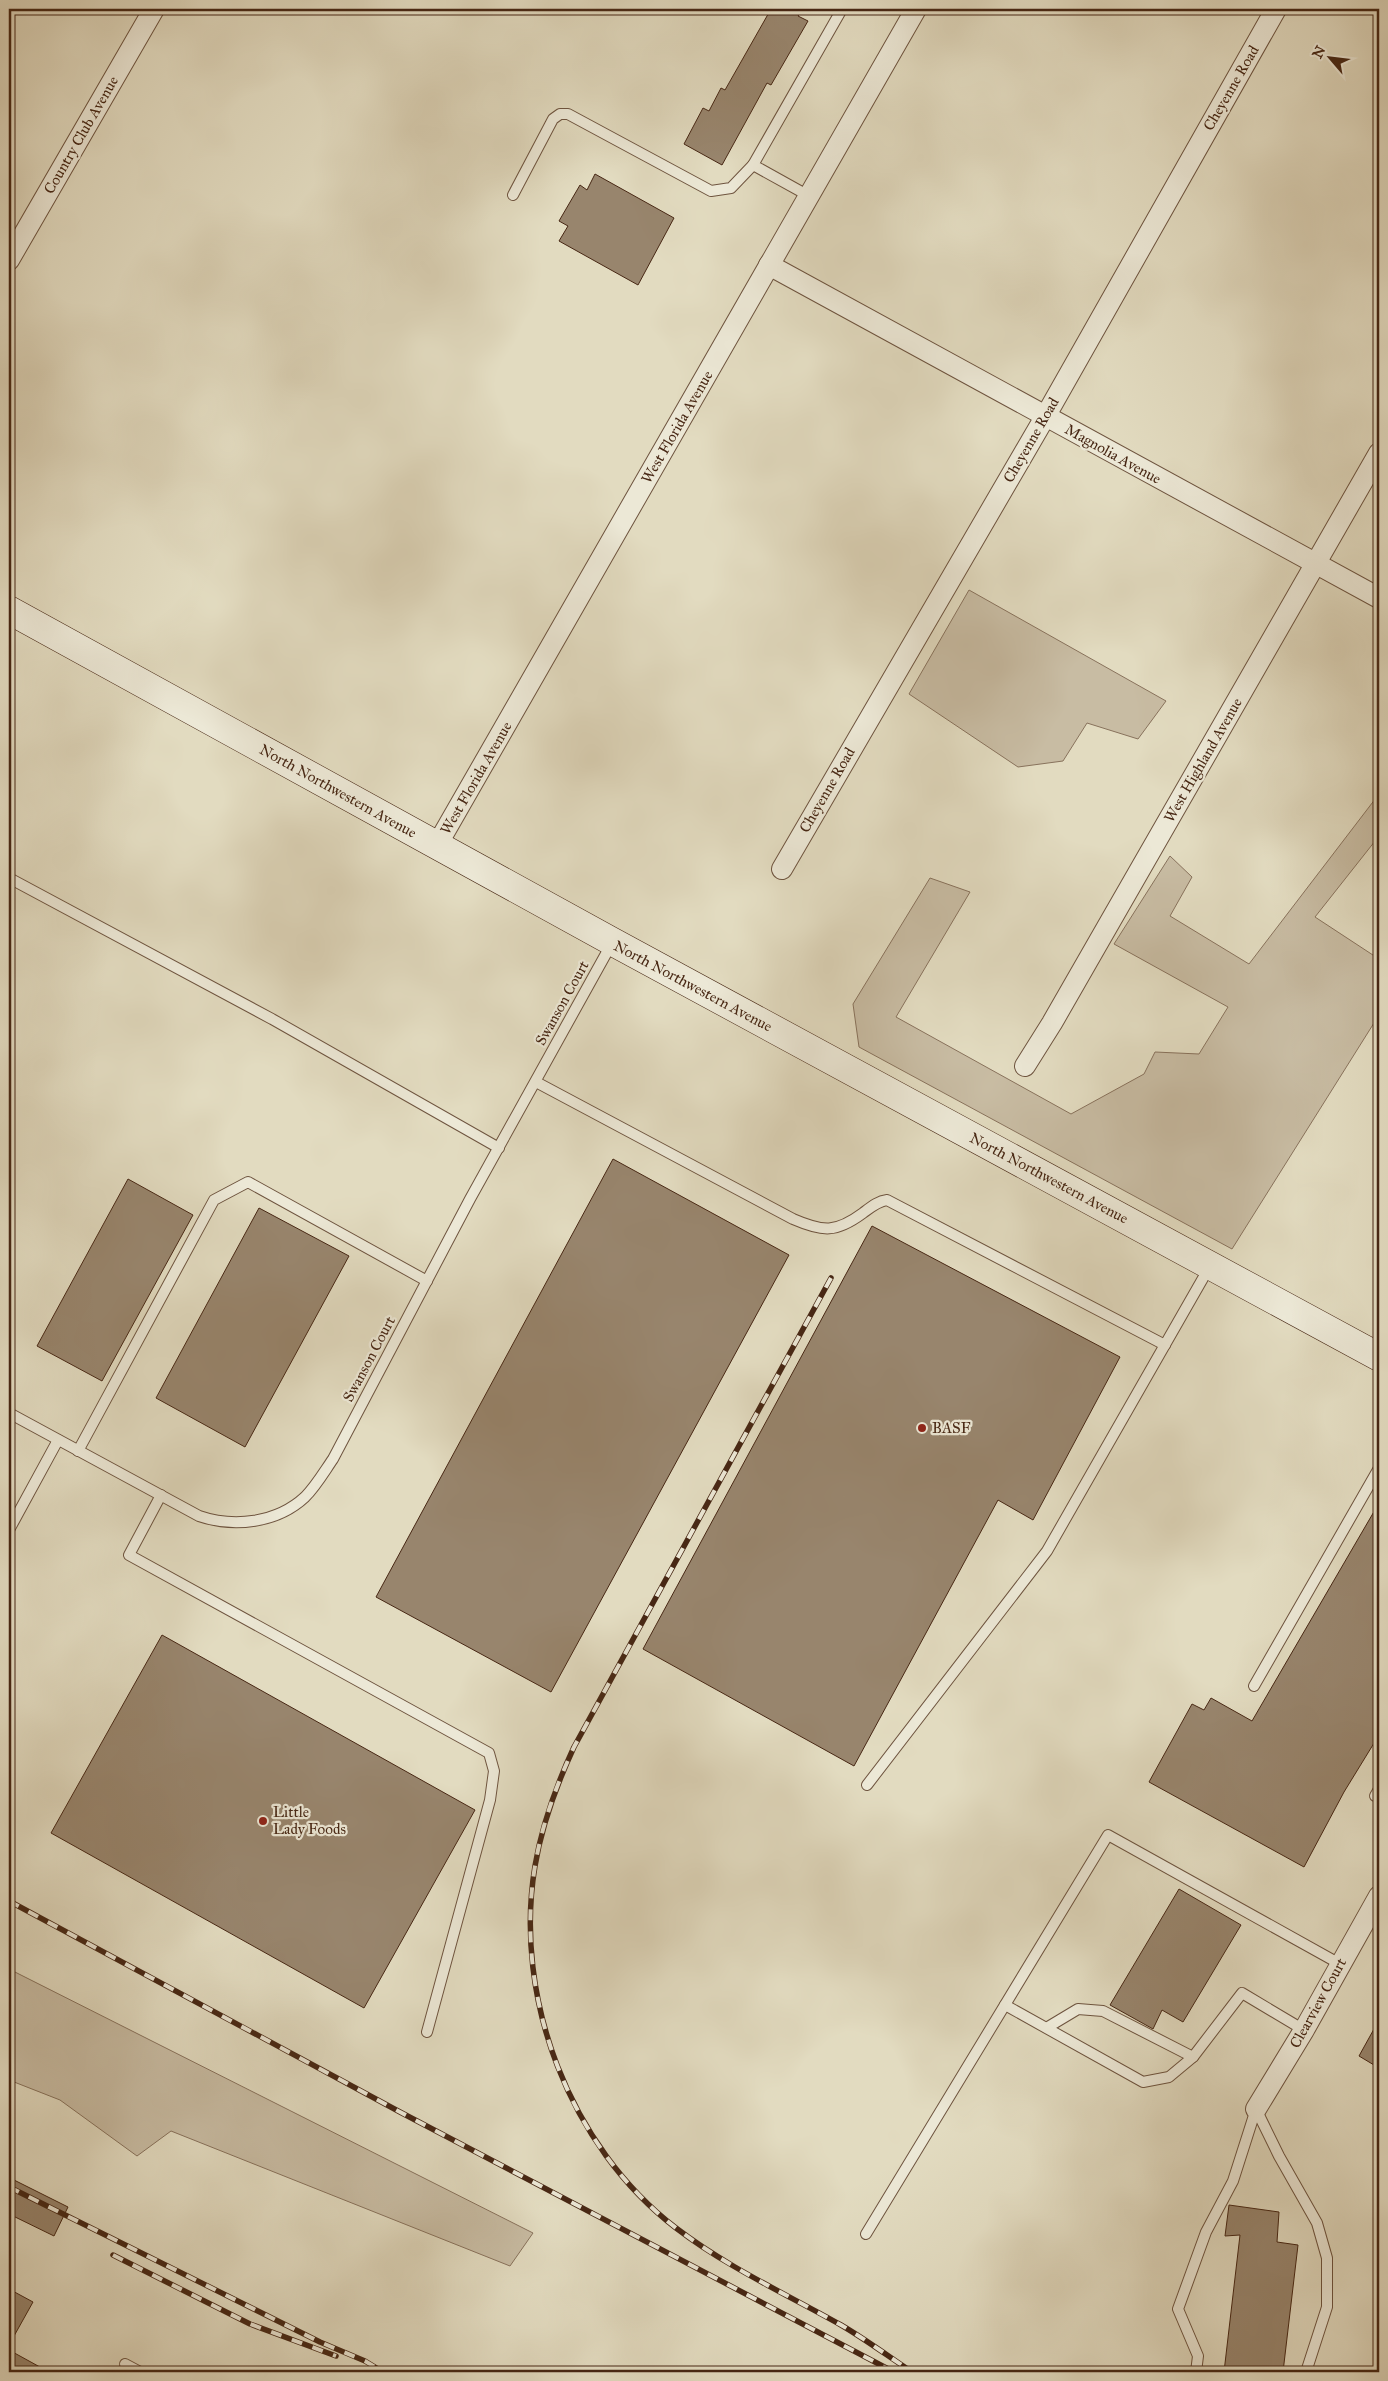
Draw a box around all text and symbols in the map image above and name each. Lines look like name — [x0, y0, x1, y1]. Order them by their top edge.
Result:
north arrow — [1306, 32, 1356, 82]
street label: Cheyenne Road — [1199, 42, 1263, 134]
text: N — [1309, 43, 1329, 61]
street label: Country Club Avenue — [40, 73, 122, 197]
street label: West Florida Avenue — [637, 367, 717, 487]
street label: Cheyenne Road — [999, 394, 1063, 486]
street label: Magnolia Avenue — [1062, 420, 1164, 488]
street label: West Highland Avenue — [1160, 695, 1246, 825]
street label: West Florida Avenue — [436, 718, 516, 838]
street label: North Northwestern Avenue — [256, 740, 420, 842]
street label: Cheyenne Road — [795, 744, 859, 836]
street label: North Northwestern Avenue — [611, 937, 775, 1035]
street label: Swanson Court — [531, 957, 593, 1049]
street label: North Northwestern Avenue — [967, 1129, 1131, 1227]
street label: Swanson Court — [339, 1313, 399, 1405]
place label: BASF — [932, 1419, 971, 1437]
marker: BASF — [916, 1422, 928, 1434]
place label: Little Lady Foods — [273, 1803, 346, 1838]
marker: Little Lady Foods — [257, 1815, 269, 1827]
street label: Clearview Court — [1286, 1954, 1350, 2051]

